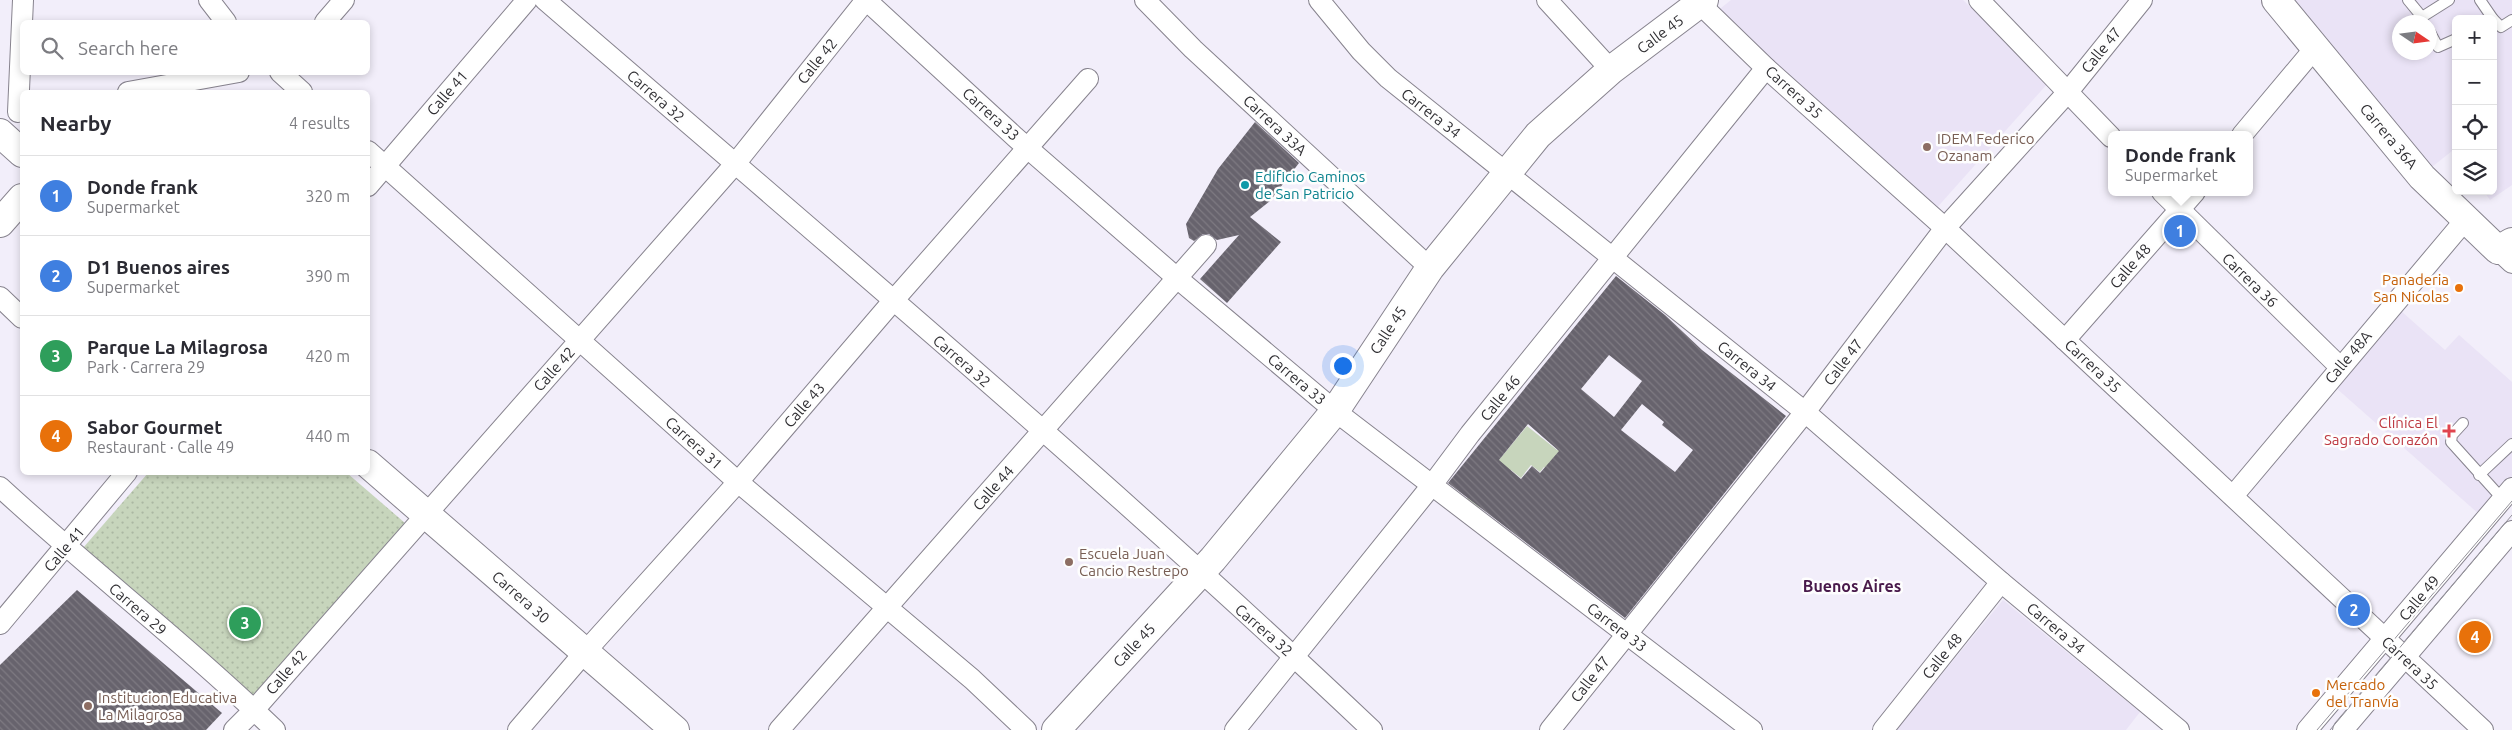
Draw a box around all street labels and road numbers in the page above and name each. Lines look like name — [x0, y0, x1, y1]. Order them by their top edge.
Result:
street label: Calle 45 — [1634, 11, 1686, 57]
street label: Calle 47 — [2078, 24, 2124, 76]
street label: Calle 42 — [794, 35, 840, 87]
street label: Carrera 35 — [1762, 62, 1826, 122]
street label: Calle 41 — [423, 67, 471, 119]
street label: Carrera 32 — [624, 67, 688, 125]
street label: Carrera 33 — [959, 84, 1023, 144]
street label: Carrera 34 — [1398, 85, 1464, 141]
street label: Carrera 33A — [1240, 91, 1310, 159]
street label: Carrera 36A — [2357, 100, 2421, 172]
street label: Calle 48 — [2106, 240, 2154, 292]
street label: Carrera 36 — [2219, 249, 2281, 311]
street label: Calle 45 — [1366, 303, 1410, 357]
street label: Calle 48A — [2321, 327, 2375, 387]
street label: Carrera 32 — [930, 332, 994, 390]
street label: Calle 47 — [1820, 336, 1866, 388]
street label: Carrera 35 — [2061, 336, 2125, 396]
street label: Carrera 34 — [1714, 337, 1780, 395]
street label: Calle 42 — [530, 343, 578, 395]
street label: Carrera 33 — [1265, 350, 1329, 408]
street label: Calle 46 — [1477, 372, 1523, 424]
street label: Calle 43 — [780, 379, 828, 431]
street label: Carrera 31 — [662, 413, 726, 473]
street label: Calle 44 — [969, 462, 1017, 514]
street label: Calle 41 — [40, 523, 88, 575]
street label: Carrera 30 — [489, 568, 553, 626]
street label: Calle 49 — [2395, 572, 2443, 624]
street label: Carrera 29 — [106, 580, 170, 638]
street label: Carrera 33 — [1584, 599, 1650, 655]
street label: Carrera 34 — [2024, 599, 2088, 657]
street label: Carrera 32 — [1232, 601, 1296, 659]
street label: Calle 45 — [1110, 620, 1158, 670]
street label: Calle 48 — [1919, 630, 1965, 682]
street label: Carrera 35 — [2378, 633, 2442, 693]
street label: Calle 42 — [262, 646, 310, 698]
street label: Calle 47 — [1567, 653, 1613, 705]

